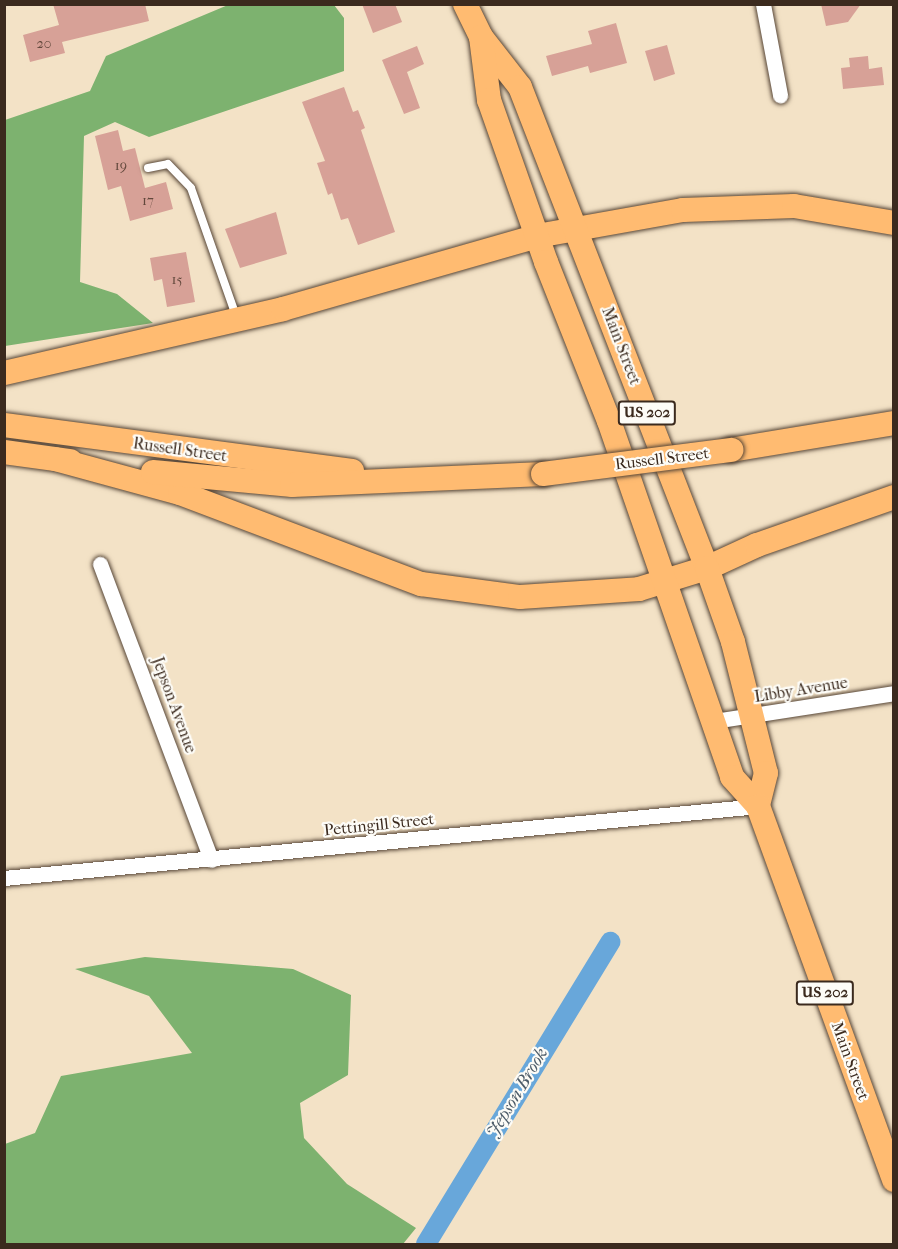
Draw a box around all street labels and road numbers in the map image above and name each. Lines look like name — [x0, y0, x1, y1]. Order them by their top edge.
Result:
street label: Main Street — [597, 304, 645, 388]
road number: US 202 — [617, 401, 677, 425]
street label: Russell Street — [132, 434, 228, 466]
street label: Russell Street — [614, 444, 710, 474]
street label: Jepson Avenue — [148, 654, 200, 756]
street label: Libby Avenue — [753, 673, 849, 707]
street label: Pettingill Street — [323, 810, 435, 840]
road number: US 202 — [795, 981, 855, 1005]
street label: Main Street — [827, 1019, 873, 1103]

